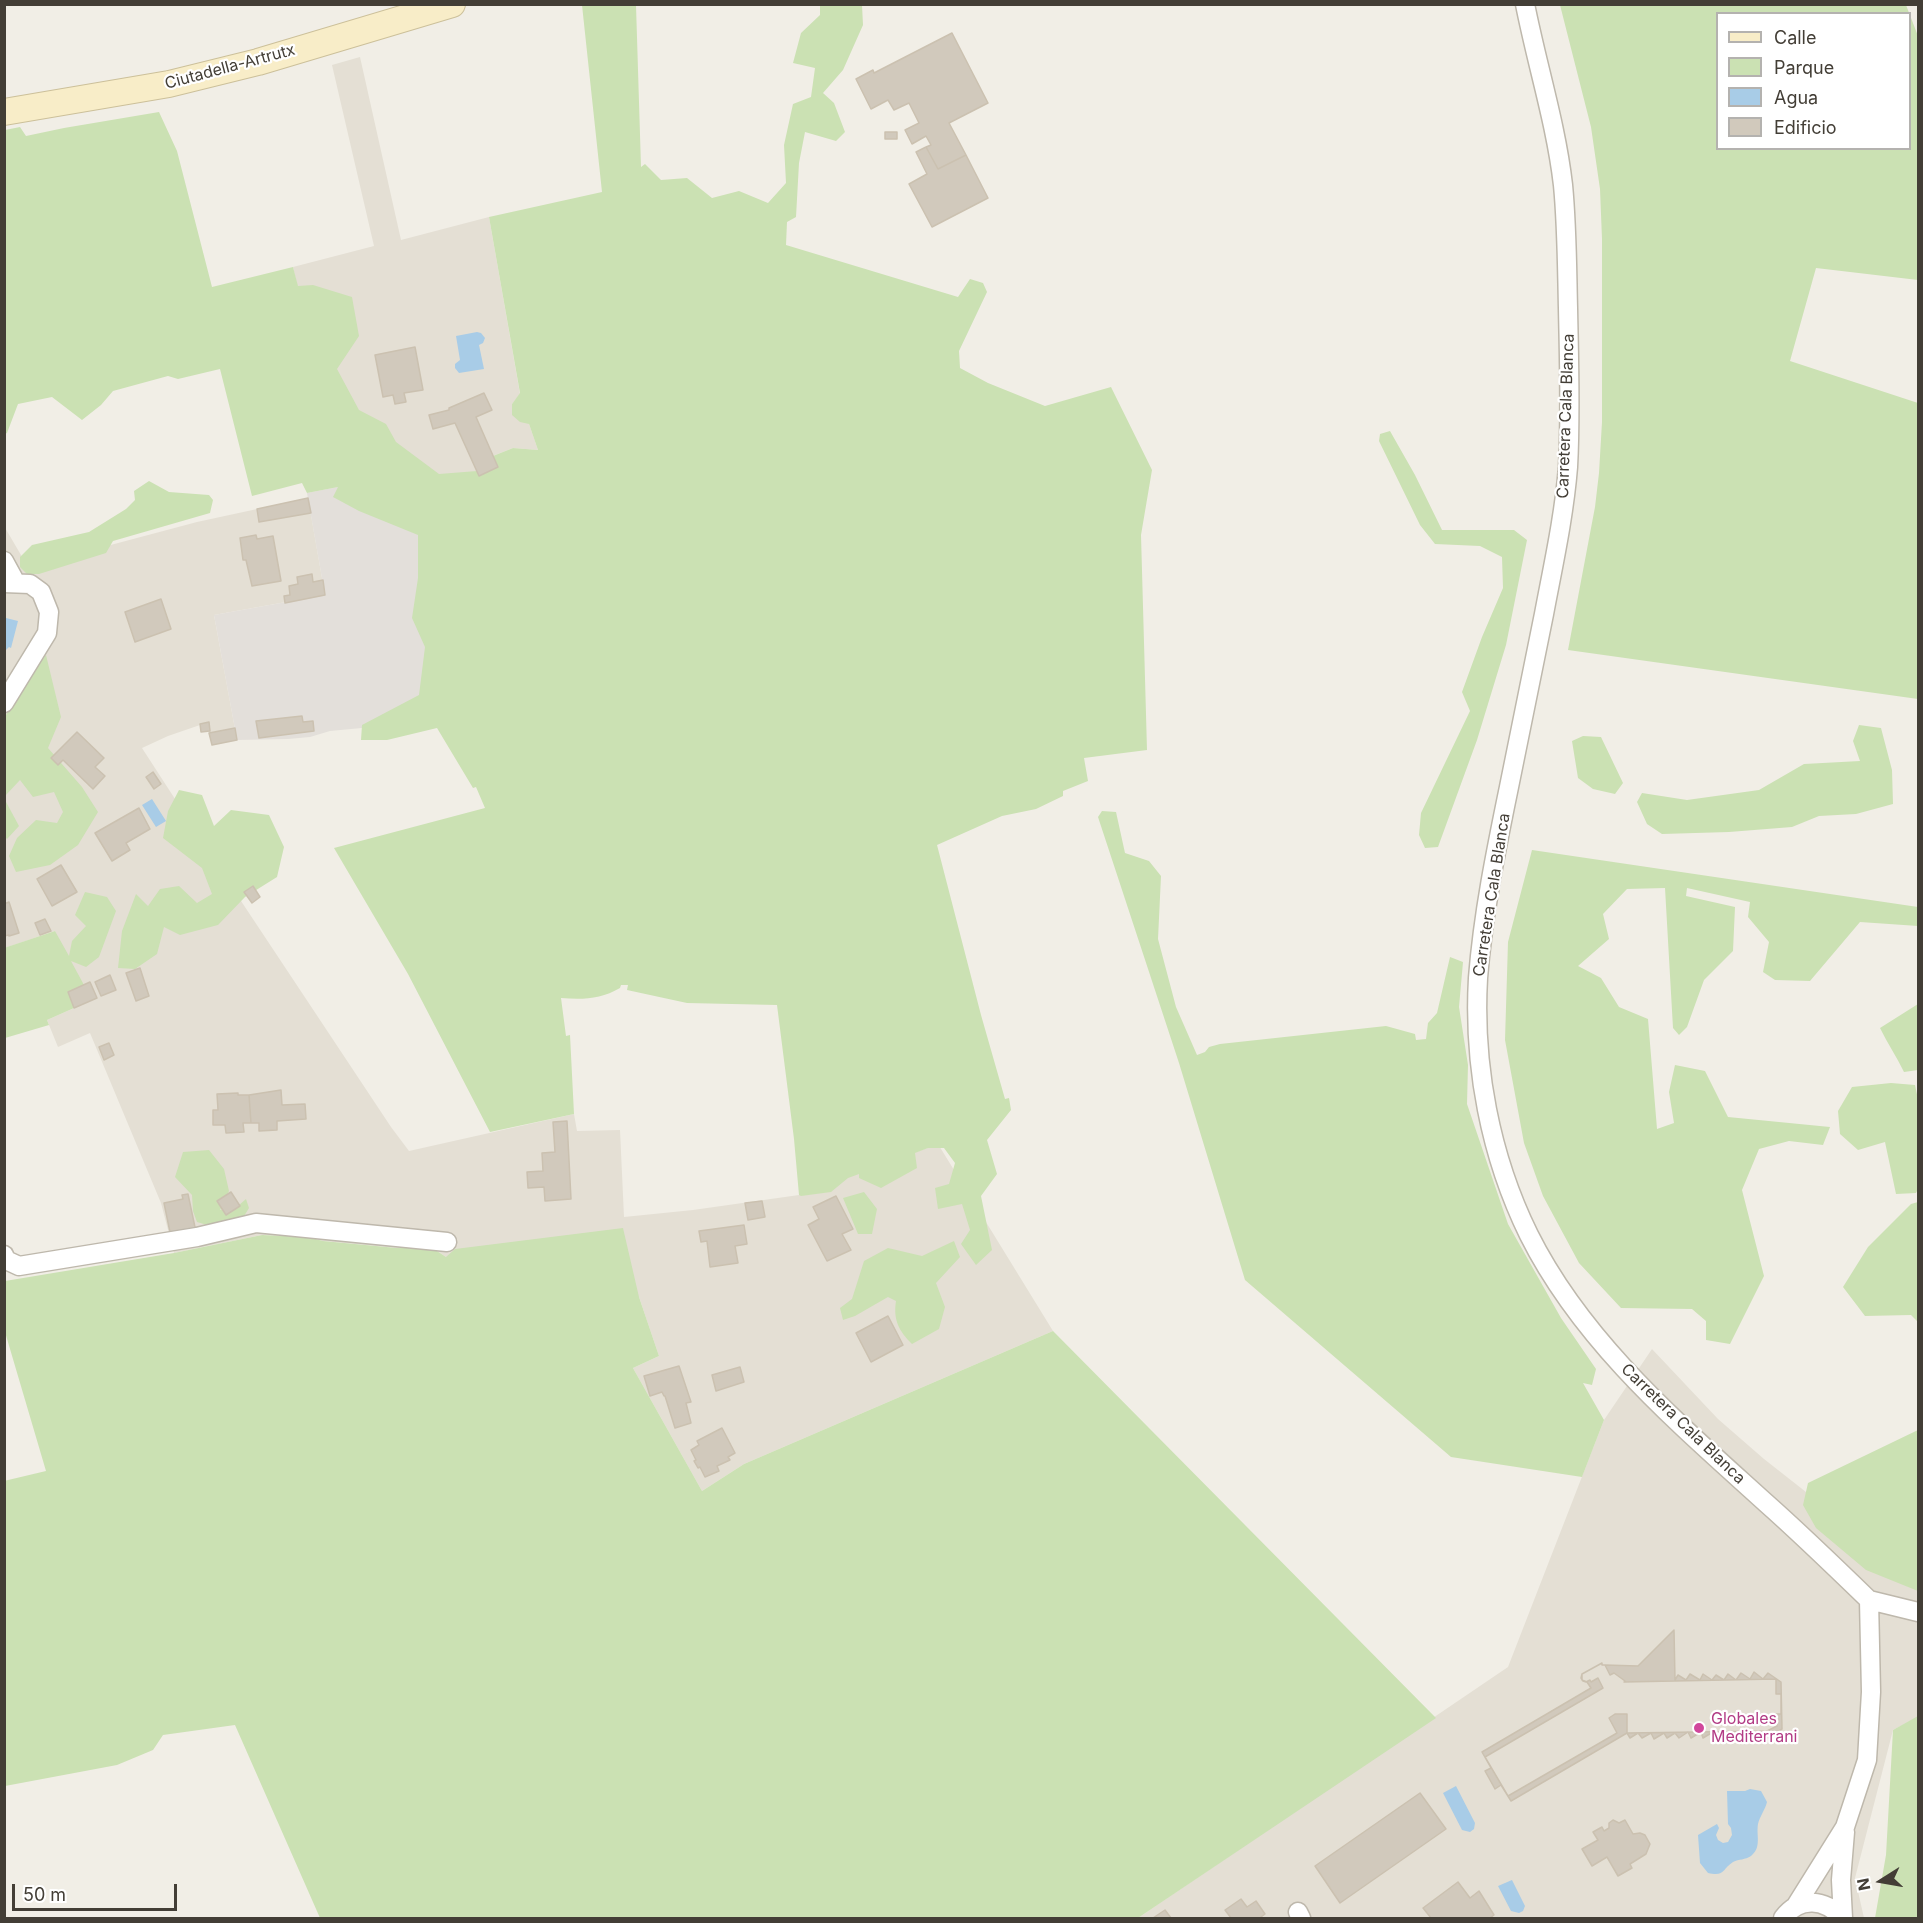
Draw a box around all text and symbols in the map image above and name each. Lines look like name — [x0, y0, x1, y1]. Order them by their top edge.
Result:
legend — [1716, 12, 1911, 150]
text: Calle — [1774, 27, 1816, 48]
street label: Ciutadella-Artrutx — [163, 40, 297, 94]
text: Parque — [1774, 57, 1834, 78]
text: Agua — [1774, 87, 1818, 108]
text: Edificio — [1774, 117, 1837, 138]
street label: Carretera Cala Blanca — [1554, 333, 1578, 499]
street label: Carretera Cala Blanca — [1470, 812, 1514, 978]
street label: Carretera Cala Blanca — [1617, 1360, 1749, 1488]
place label: Globales Mediterrani — [1711, 1709, 1797, 1747]
marker: Globales Mediterrani — [1692, 1721, 1706, 1735]
north arrow — [1851, 1851, 1911, 1911]
scale bar — [15, 1872, 180, 1910]
text: N — [1852, 1877, 1874, 1892]
text: 50 m — [23, 1884, 66, 1905]

